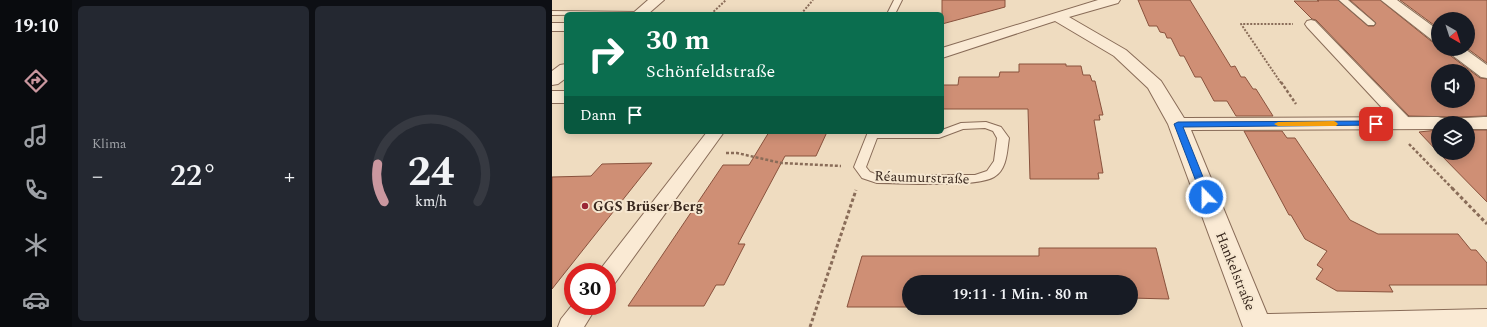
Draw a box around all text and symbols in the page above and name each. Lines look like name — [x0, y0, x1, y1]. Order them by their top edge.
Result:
north arrow — [1431, 12, 1475, 56]
map controls — [1431, 12, 1475, 160]
text: 19:10 — [13, 13, 59, 40]
text: 30 m — [646, 19, 710, 62]
icon: right — [580, 28, 632, 80]
text: Schönfeldstraße — [646, 58, 775, 85]
button: sound — [1431, 64, 1475, 108]
icon: directions — [22, 67, 50, 95]
text: Dann — [580, 104, 616, 127]
icon: arrive — [624, 104, 646, 126]
pin — [1359, 107, 1393, 141]
icon: arrive — [1365, 113, 1387, 135]
button: layers — [1431, 116, 1475, 160]
icon: music — [22, 122, 50, 150]
text: Klima — [92, 134, 126, 154]
text: 24 — [407, 140, 454, 203]
text: 22° — [170, 153, 217, 199]
text: − — [92, 160, 103, 193]
text: + — [284, 160, 295, 193]
street label: Réaumurstraße — [874, 165, 970, 190]
icon: phone — [22, 176, 50, 204]
position arrow — [1185, 176, 1227, 218]
text: km/h — [414, 190, 447, 212]
place label: GGS Brüser Berg — [593, 196, 703, 217]
marker: GGS Brüser Berg — [580, 201, 590, 211]
street label: Hankelstraße — [1210, 229, 1261, 314]
icon: climate — [22, 231, 50, 259]
speed limit sign: 30 — [564, 263, 616, 315]
text: 19:11 · 1 Min. · 80 m — [952, 283, 1088, 306]
icon: car — [22, 286, 50, 314]

